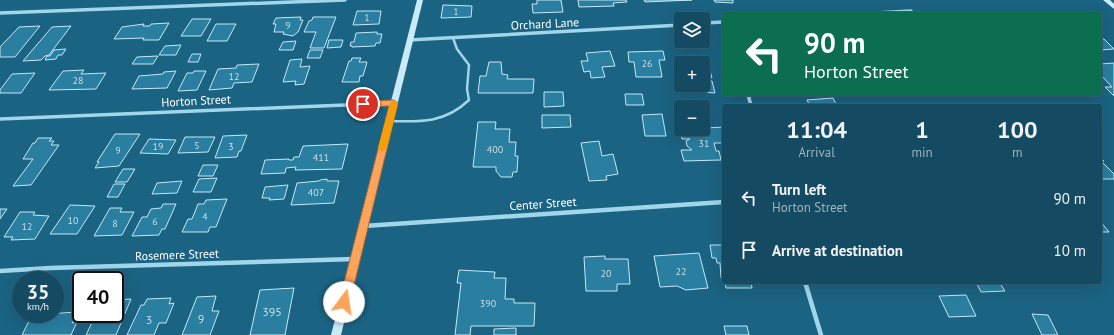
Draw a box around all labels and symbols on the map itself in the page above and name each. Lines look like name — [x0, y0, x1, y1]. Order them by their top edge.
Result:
house number: 1 — [454, 6, 459, 17]
house number: 1 — [365, 12, 370, 23]
street label: Orchard Lane — [510, 14, 580, 33]
house number: 9 — [285, 19, 291, 32]
house number: 26 — [642, 57, 652, 70]
house number: 12 — [229, 70, 239, 83]
house number: 28 — [73, 74, 83, 87]
pin — [346, 87, 380, 121]
street label: Horton Street — [161, 91, 231, 110]
house number: 31 — [699, 137, 709, 150]
house number: 5 — [194, 139, 200, 152]
house number: 19 — [153, 140, 163, 153]
house number: 3 — [228, 140, 234, 153]
house number: 400 — [487, 143, 504, 156]
house number: 9 — [115, 144, 121, 157]
house number: 411 — [313, 151, 329, 164]
house number: 407 — [308, 186, 324, 199]
street label: Center Street — [509, 194, 577, 213]
house number: 4 — [202, 210, 208, 223]
house number: 10 — [68, 214, 79, 227]
house number: 6 — [152, 215, 158, 228]
house number: 8 — [112, 217, 118, 230]
house number: 12 — [22, 220, 32, 233]
street label: Rosemere Street — [135, 246, 219, 263]
house number: 22 — [676, 265, 686, 278]
house number: 20 — [601, 267, 612, 280]
speed limit sign: 40 — [72, 271, 124, 323]
position arrow — [323, 281, 365, 323]
house number: 390 — [480, 297, 497, 310]
house number: 395 — [262, 304, 282, 319]
house number: 9 — [198, 311, 204, 326]
house number: 3 — [146, 312, 152, 327]

